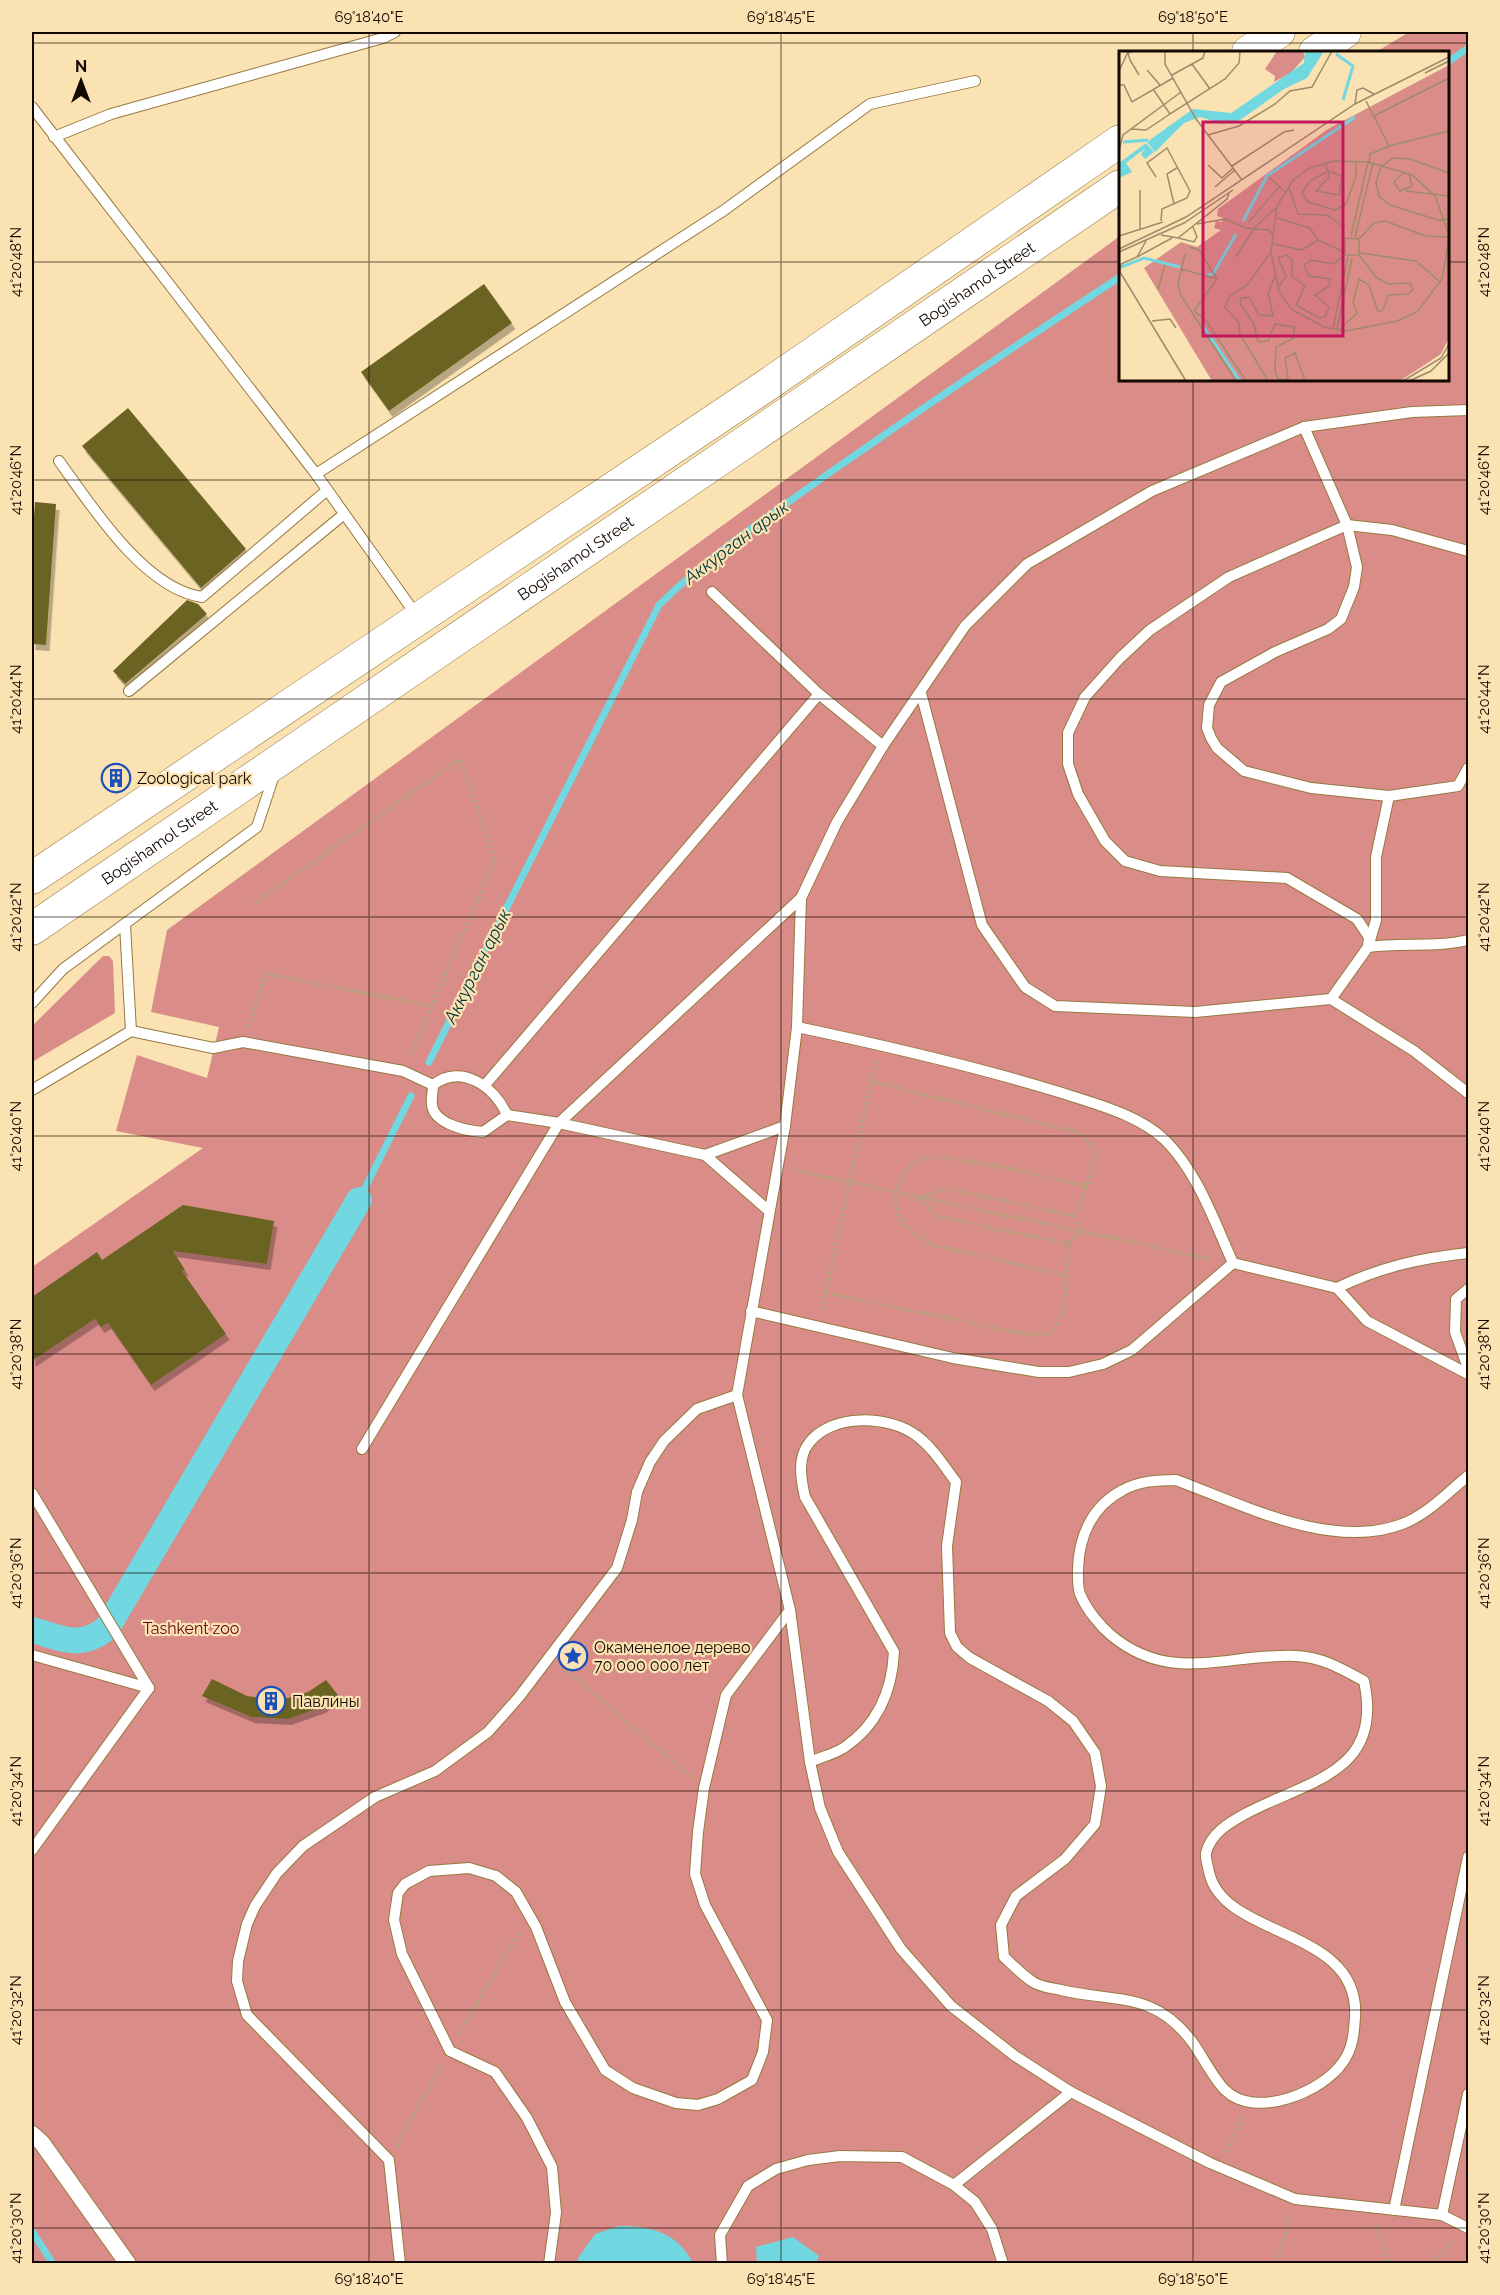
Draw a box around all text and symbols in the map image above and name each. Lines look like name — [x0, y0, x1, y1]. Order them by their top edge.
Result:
text: 69°18'40"E — [334, 8, 404, 26]
text: 69°18'45"E — [747, 8, 815, 26]
text: 69°18'50"E — [1158, 8, 1228, 26]
north arrow — [51, 51, 111, 111]
inset map — [1119, 51, 1449, 381]
text: N — [75, 57, 87, 76]
text: 41°20'48"N — [7, 227, 25, 297]
text: 41°20'48"N — [1475, 227, 1493, 297]
street label: Bogishamol Street — [915, 237, 1039, 330]
text: 41°20'46"N — [7, 445, 25, 515]
text: 41°20'46"N — [1475, 445, 1493, 515]
water label: Аккурган арык — [679, 496, 792, 589]
street label: Bogishamol Street — [514, 511, 637, 604]
text: 41°20'44"N — [7, 664, 25, 734]
text: 41°20'44"N — [1475, 664, 1493, 734]
building icon: Zoological park — [100, 762, 132, 794]
place label: Zoological park — [137, 769, 252, 788]
street label: Bogishamol Street — [98, 796, 221, 888]
text: 41°20'42"N — [7, 883, 25, 951]
text: 41°20'42"N — [1475, 883, 1493, 951]
water label: Аккурган арык — [439, 905, 515, 1028]
text: 41°20'40"N — [7, 1101, 25, 1171]
text: 41°20'40"N — [1475, 1101, 1493, 1171]
text: 41°20'38"N — [7, 1319, 25, 1389]
text: 41°20'38"N — [1475, 1319, 1493, 1389]
text: 41°20'36"N — [7, 1537, 25, 1609]
text: 41°20'36"N — [1475, 1537, 1493, 1609]
park label: Tashkent zoo — [143, 1619, 239, 1638]
place label: Окаменелое дерево 70 000 000 лет — [594, 1638, 750, 1675]
place icon: Окаменелое дерево 70 000 000 лет — [557, 1640, 589, 1672]
building icon: Павлины — [255, 1685, 287, 1717]
place label: Павлины — [292, 1692, 360, 1711]
text: 41°20'34"N — [7, 1756, 25, 1826]
text: 41°20'34"N — [1475, 1756, 1493, 1826]
text: 41°20'32"N — [7, 1975, 25, 2045]
text: 41°20'32"N — [1475, 1975, 1493, 2045]
text: 41°20'30"N — [7, 2192, 25, 2264]
text: 41°20'30"N — [1475, 2192, 1493, 2264]
text: 69°18'40"E — [334, 2270, 404, 2288]
text: 69°18'45"E — [747, 2270, 815, 2288]
text: 69°18'50"E — [1158, 2270, 1228, 2288]

